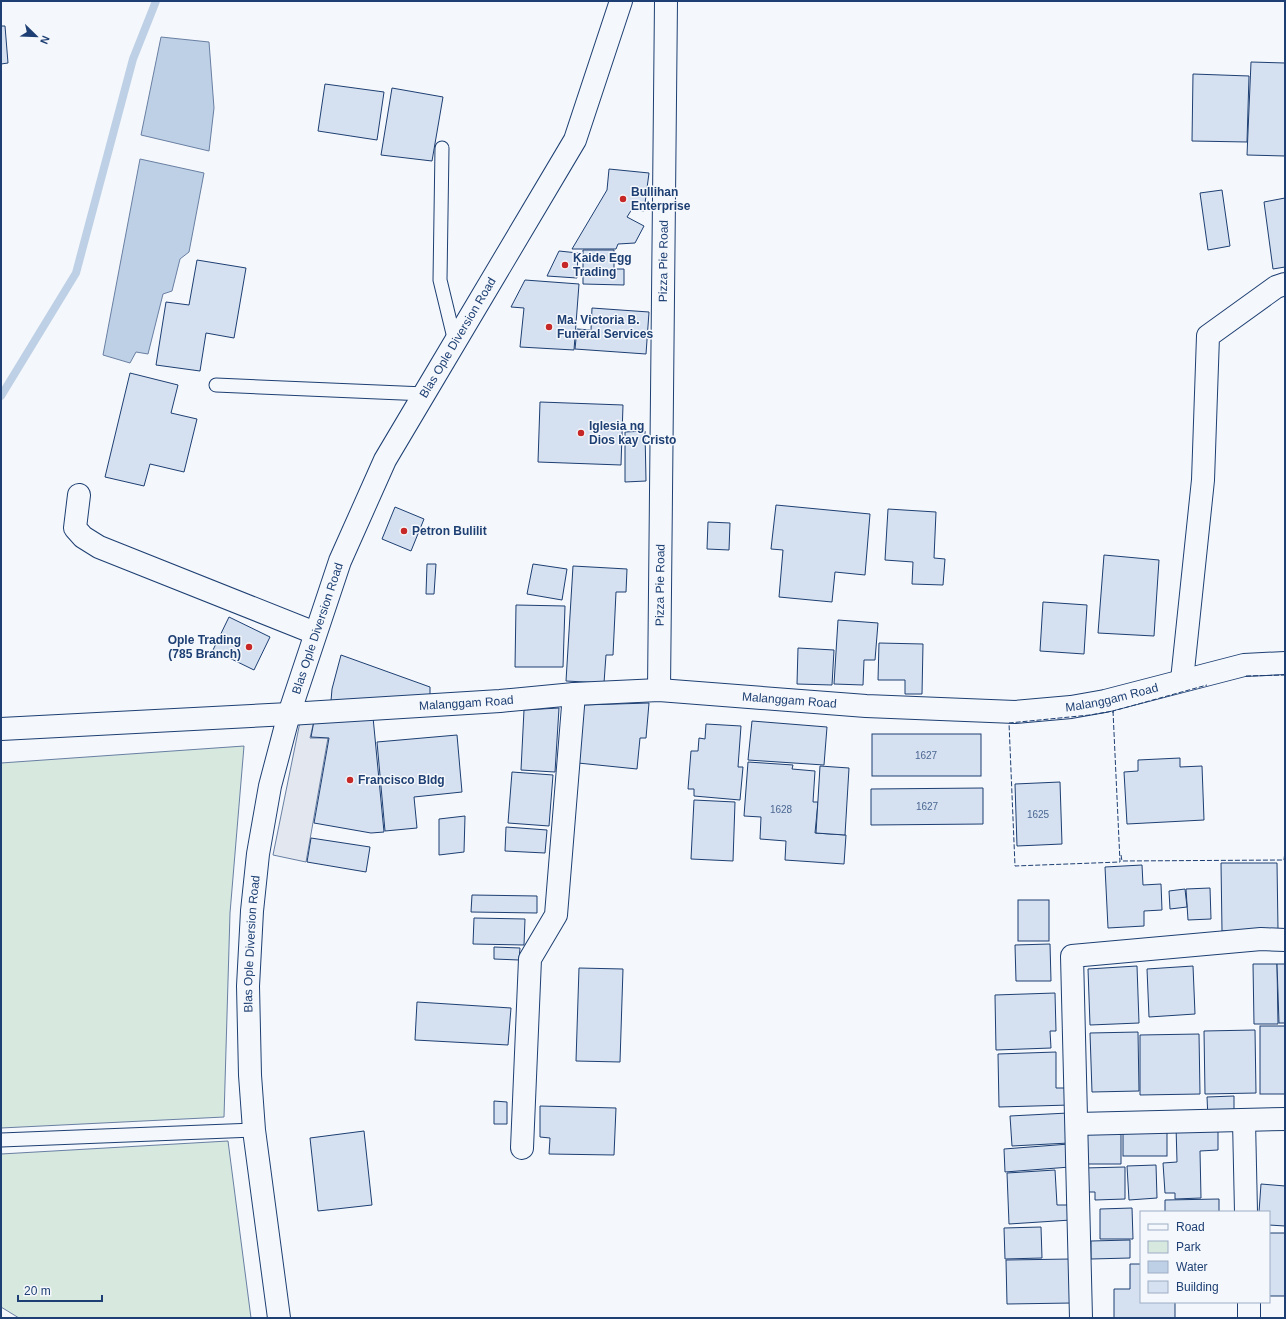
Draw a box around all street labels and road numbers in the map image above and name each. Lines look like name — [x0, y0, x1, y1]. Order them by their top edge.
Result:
street label: Pizza Pie Road — [656, 220, 671, 302]
street label: Blas Ople Diversion Road — [417, 275, 499, 400]
street label: Pizza Pie Road — [653, 544, 667, 626]
street label: Blas Ople Diversion Road — [289, 561, 346, 696]
street label: Malanggam Road — [1065, 681, 1160, 714]
street label: Malanggam Road — [742, 689, 837, 711]
street label: Malanggam Road — [418, 693, 514, 713]
street label: Blas Ople Diversion Road — [241, 875, 263, 1013]

